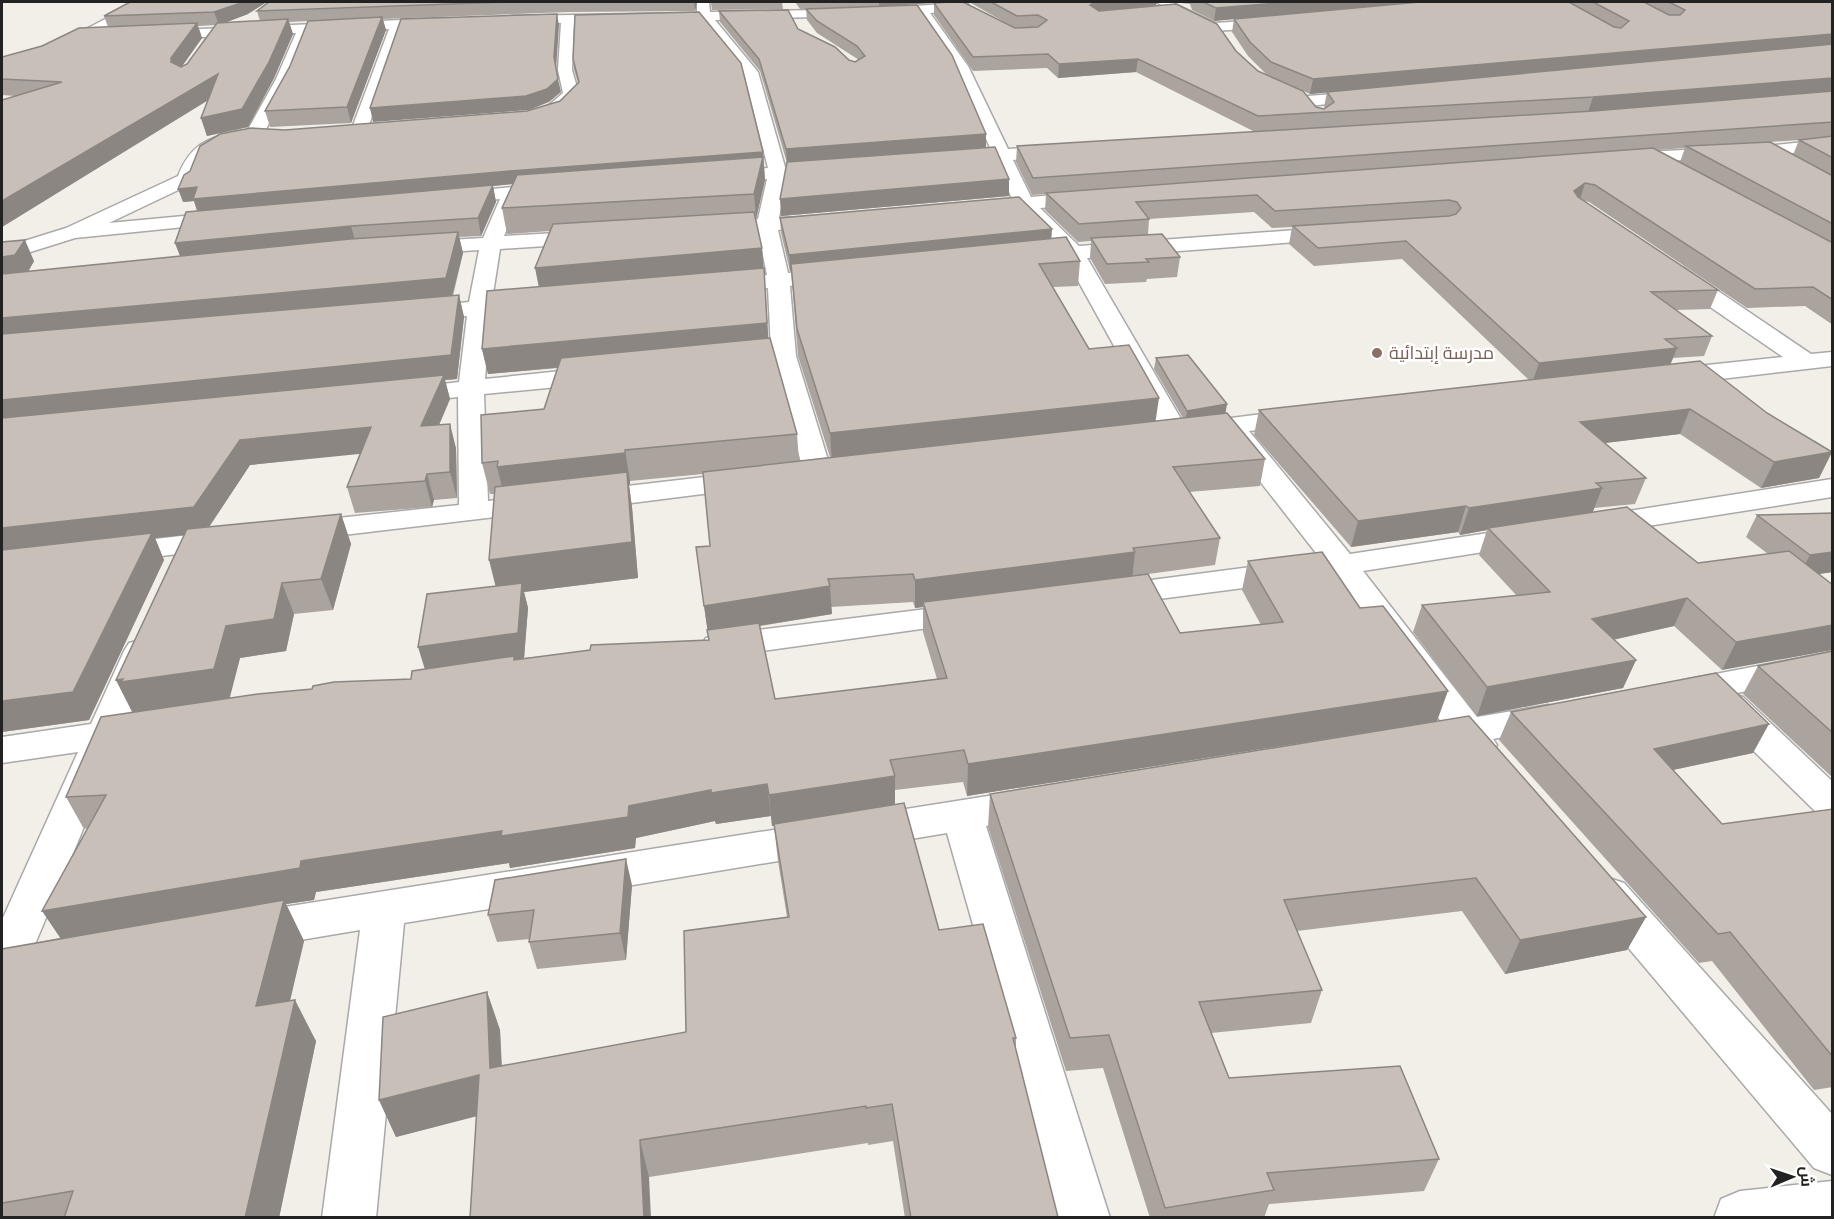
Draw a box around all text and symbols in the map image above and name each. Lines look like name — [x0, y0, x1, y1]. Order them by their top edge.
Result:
place label: مدرسة إبتدائية — [1389, 342, 1494, 364]
marker: مدرسة إبتدائية — [1370, 346, 1384, 360]
north arrow — [1762, 1147, 1822, 1207]
text: ش — [1796, 1166, 1816, 1187]

